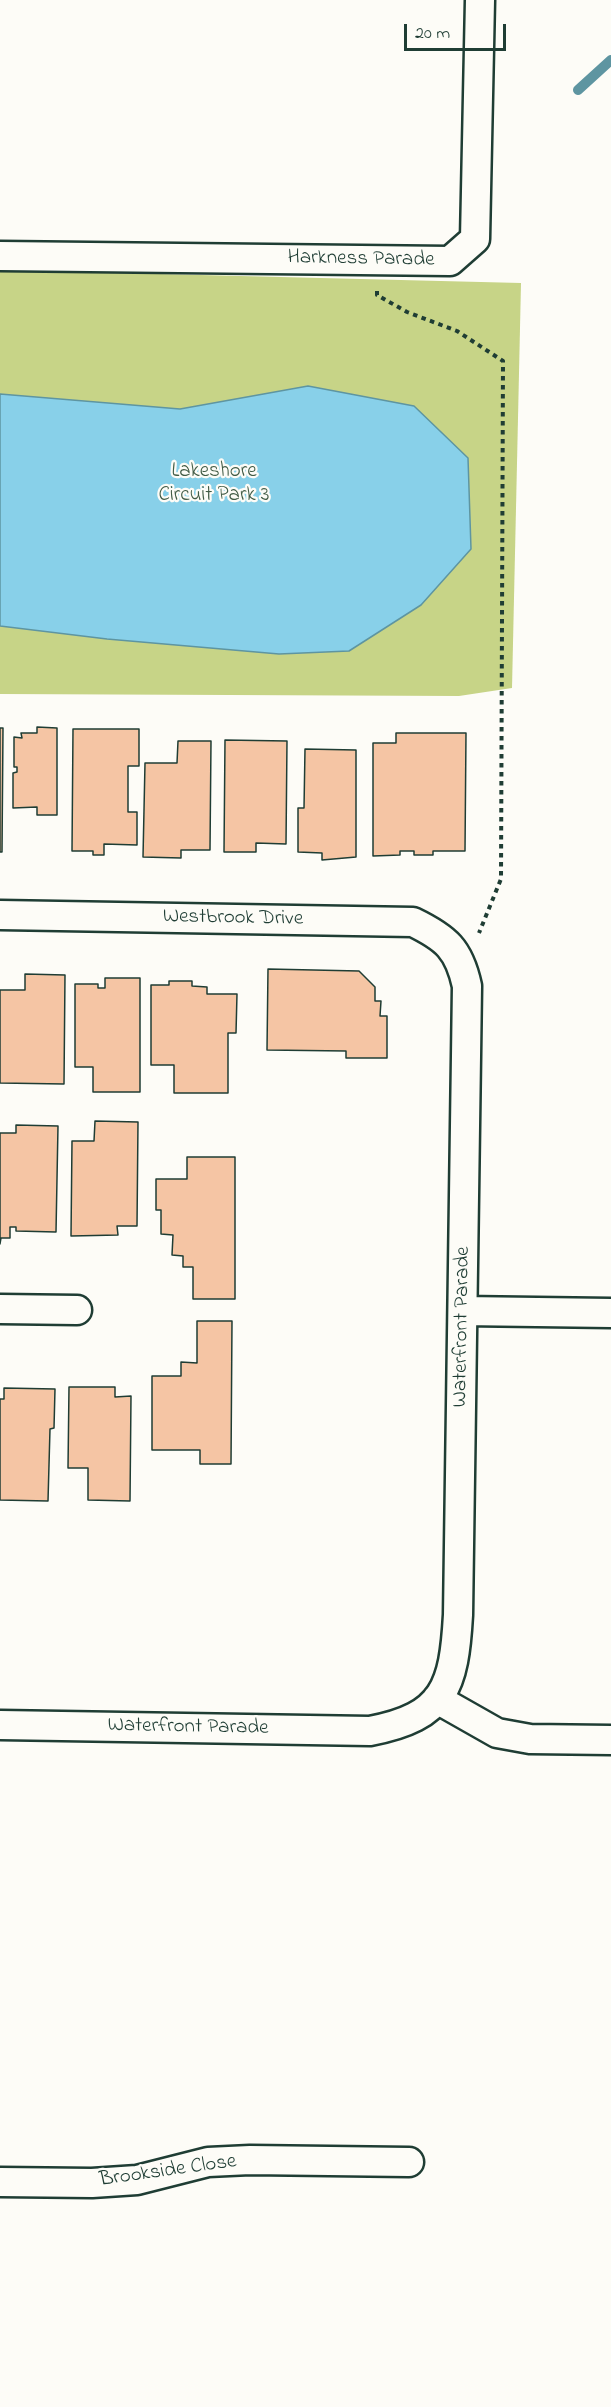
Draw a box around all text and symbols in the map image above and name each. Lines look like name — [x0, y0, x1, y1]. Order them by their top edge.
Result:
scale bar — [407, 12, 509, 50]
text: 20 m — [415, 21, 450, 47]
street label: Harkness Parade — [287, 246, 435, 274]
park label: Lakeshore Circuit Park 3 — [158, 460, 270, 510]
street label: Westbrook Drive — [163, 905, 303, 933]
street label: Waterfront Parade — [449, 1246, 477, 1408]
street label: Waterfront Parade — [107, 1714, 269, 1742]
street label: Brookside Close — [98, 2150, 238, 2194]

